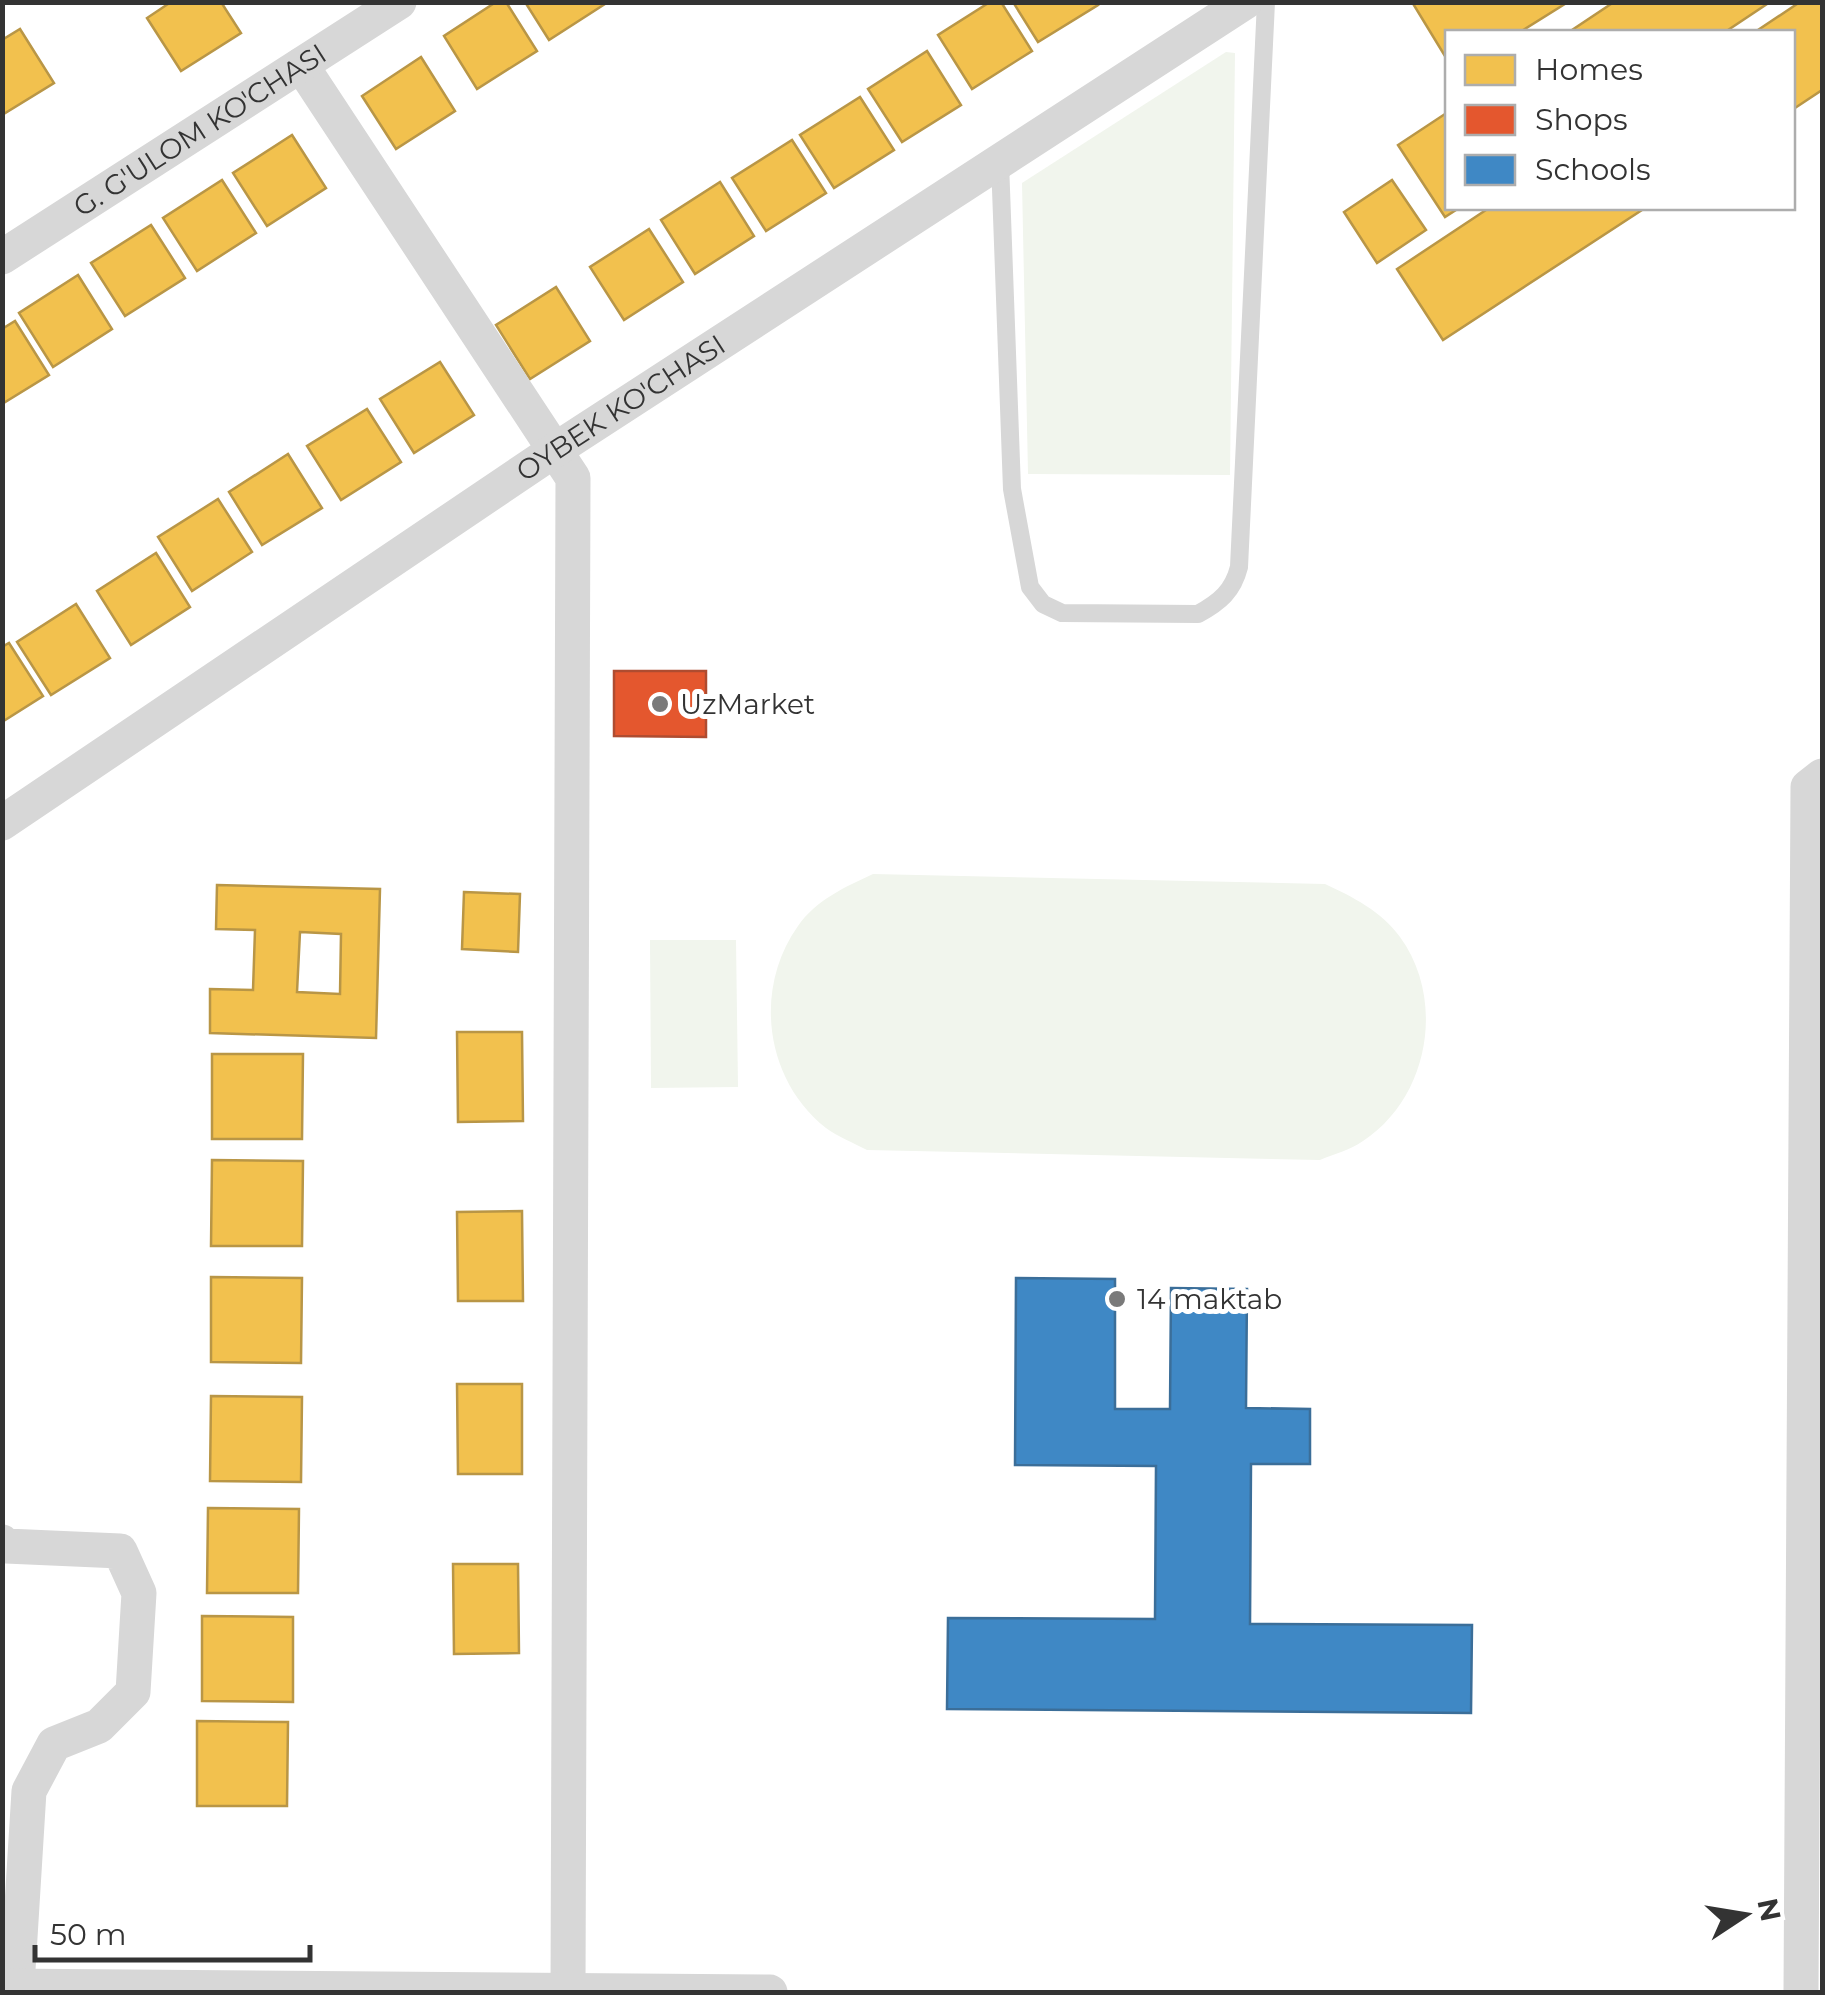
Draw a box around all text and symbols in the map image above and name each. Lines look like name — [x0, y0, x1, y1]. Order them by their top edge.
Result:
legend — [1445, 30, 1795, 210]
street label: G. G'ULOM KO'CHASI — [67, 36, 333, 224]
text: Homes — [1535, 51, 1643, 88]
text: Shops — [1535, 101, 1628, 138]
text: Schools — [1535, 151, 1651, 188]
street label: OYBEK KO'CHASI — [510, 327, 731, 488]
place label: UzMarket — [680, 687, 815, 721]
marker: UzMarket — [649, 693, 671, 715]
place label: 14 maktab — [1137, 1282, 1282, 1316]
marker: 14 maktab — [1106, 1288, 1128, 1310]
north arrow — [1695, 1865, 1795, 1965]
text: N — [1750, 1895, 1788, 1924]
scale bar — [35, 1900, 310, 1962]
text: 50 m — [50, 1916, 127, 1953]

